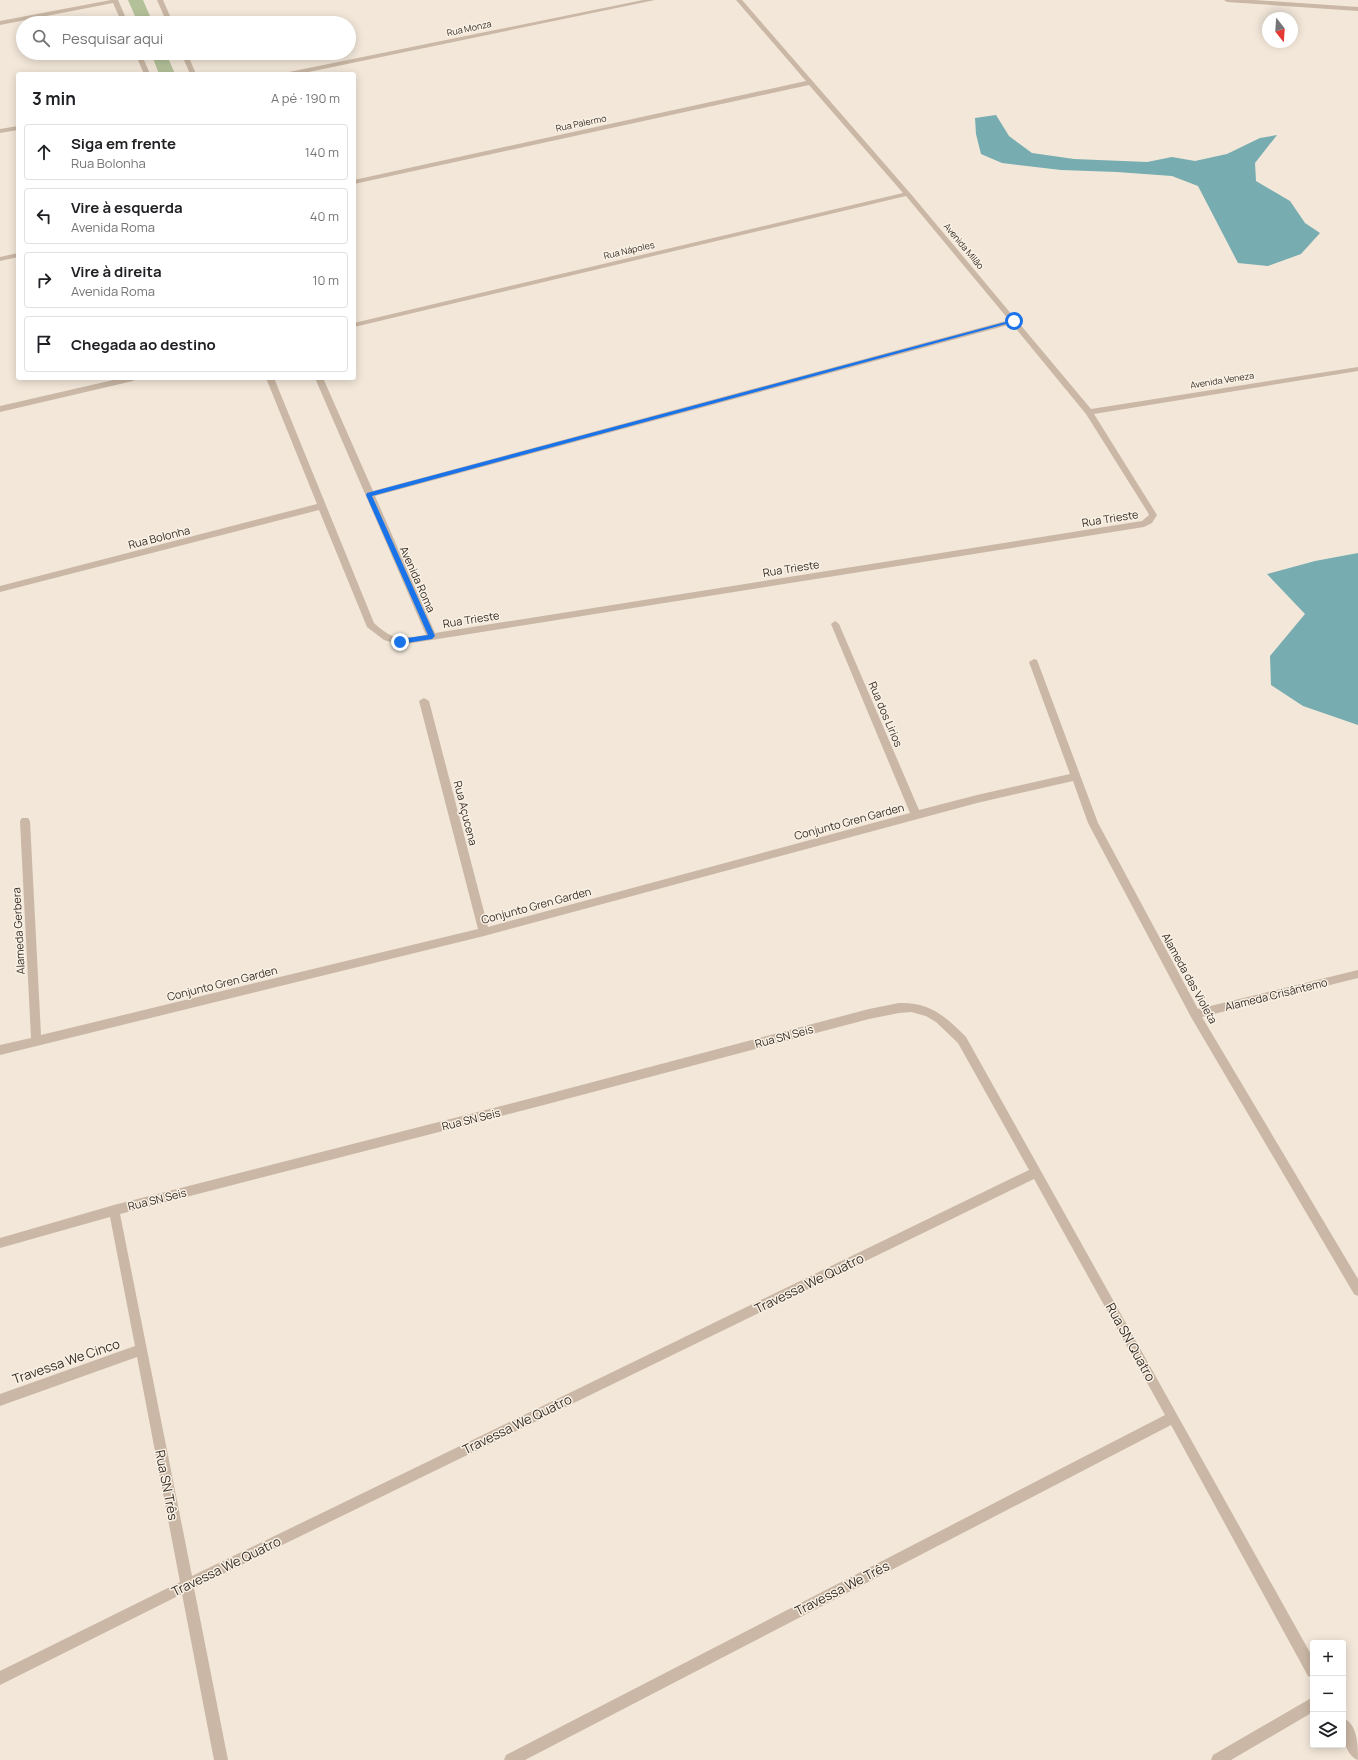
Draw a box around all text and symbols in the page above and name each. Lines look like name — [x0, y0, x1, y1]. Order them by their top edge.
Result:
north arrow — [1262, 12, 1298, 48]
search box — [16, 16, 356, 60]
street label: Rua Monza — [445, 17, 493, 39]
icon: search — [30, 27, 52, 49]
text: Pesquisar aqui — [62, 28, 163, 49]
text: 3 min — [32, 87, 76, 110]
text: A pé · 190 m — [271, 89, 340, 107]
street label: Rua Palermo — [554, 111, 608, 135]
text: Siga em frente — [71, 133, 176, 154]
icon: ahead — [33, 141, 55, 163]
text: 140 m — [305, 143, 339, 161]
text: Rua Bolonha — [71, 154, 146, 172]
text: Vire à esquerda — [71, 197, 183, 218]
icon: left — [33, 205, 55, 227]
text: 40 m — [310, 207, 339, 225]
text: Avenida Roma — [71, 218, 155, 236]
street label: Avenida Milão — [941, 220, 987, 272]
street label: Rua Nápoles — [602, 238, 656, 262]
text: Vire à direita — [71, 261, 162, 282]
icon: right — [33, 269, 55, 291]
text: 10 m — [312, 271, 339, 289]
text: Avenida Roma — [71, 282, 155, 300]
route start — [1005, 312, 1023, 330]
icon: arrive — [33, 333, 55, 355]
text: Chegada ao destino — [71, 334, 216, 355]
street label: Avenida Veneza — [1189, 369, 1255, 391]
street label: Rua Trieste — [1081, 506, 1140, 530]
street label: Rua Bolonha — [126, 522, 192, 552]
street label: Avenida Roma — [397, 544, 439, 614]
street label: Rua Trieste — [762, 556, 821, 580]
street label: Rua Trieste — [442, 607, 501, 631]
route end — [391, 633, 409, 651]
street label: Rua dos Lirios — [865, 679, 907, 749]
street label: Rua Açucena — [451, 779, 481, 847]
street label: Conjunto Gren Garden — [792, 799, 906, 843]
street label: Conjunto Gren Garden — [479, 883, 593, 927]
street label: Alameda Gerbera — [8, 887, 28, 975]
street label: Alameda das Violeta — [1159, 930, 1221, 1026]
street label: Conjunto Gren Garden — [165, 962, 279, 1004]
street label: Alameda Crisântemo — [1223, 974, 1329, 1014]
street label: Rua SN Seis — [753, 1021, 815, 1051]
street label: Rua SN Seis — [440, 1104, 502, 1134]
street label: Rua SN Seis — [126, 1184, 188, 1214]
street label: Travessa We Quatro — [751, 1249, 867, 1317]
street label: Rua SN Quatro — [1102, 1300, 1160, 1385]
street label: Travessa We Cinco — [10, 1334, 122, 1388]
street label: Travessa We Quatro — [459, 1390, 575, 1458]
street label: Rua SN Três — [151, 1448, 183, 1522]
street label: Travessa We Quatro — [168, 1532, 284, 1600]
street label: Travessa We Três — [792, 1556, 892, 1620]
map controls — [1310, 1640, 1346, 1748]
button: + — [1310, 1640, 1346, 1676]
button: − — [1310, 1676, 1346, 1712]
button: layers — [1310, 1712, 1346, 1748]

